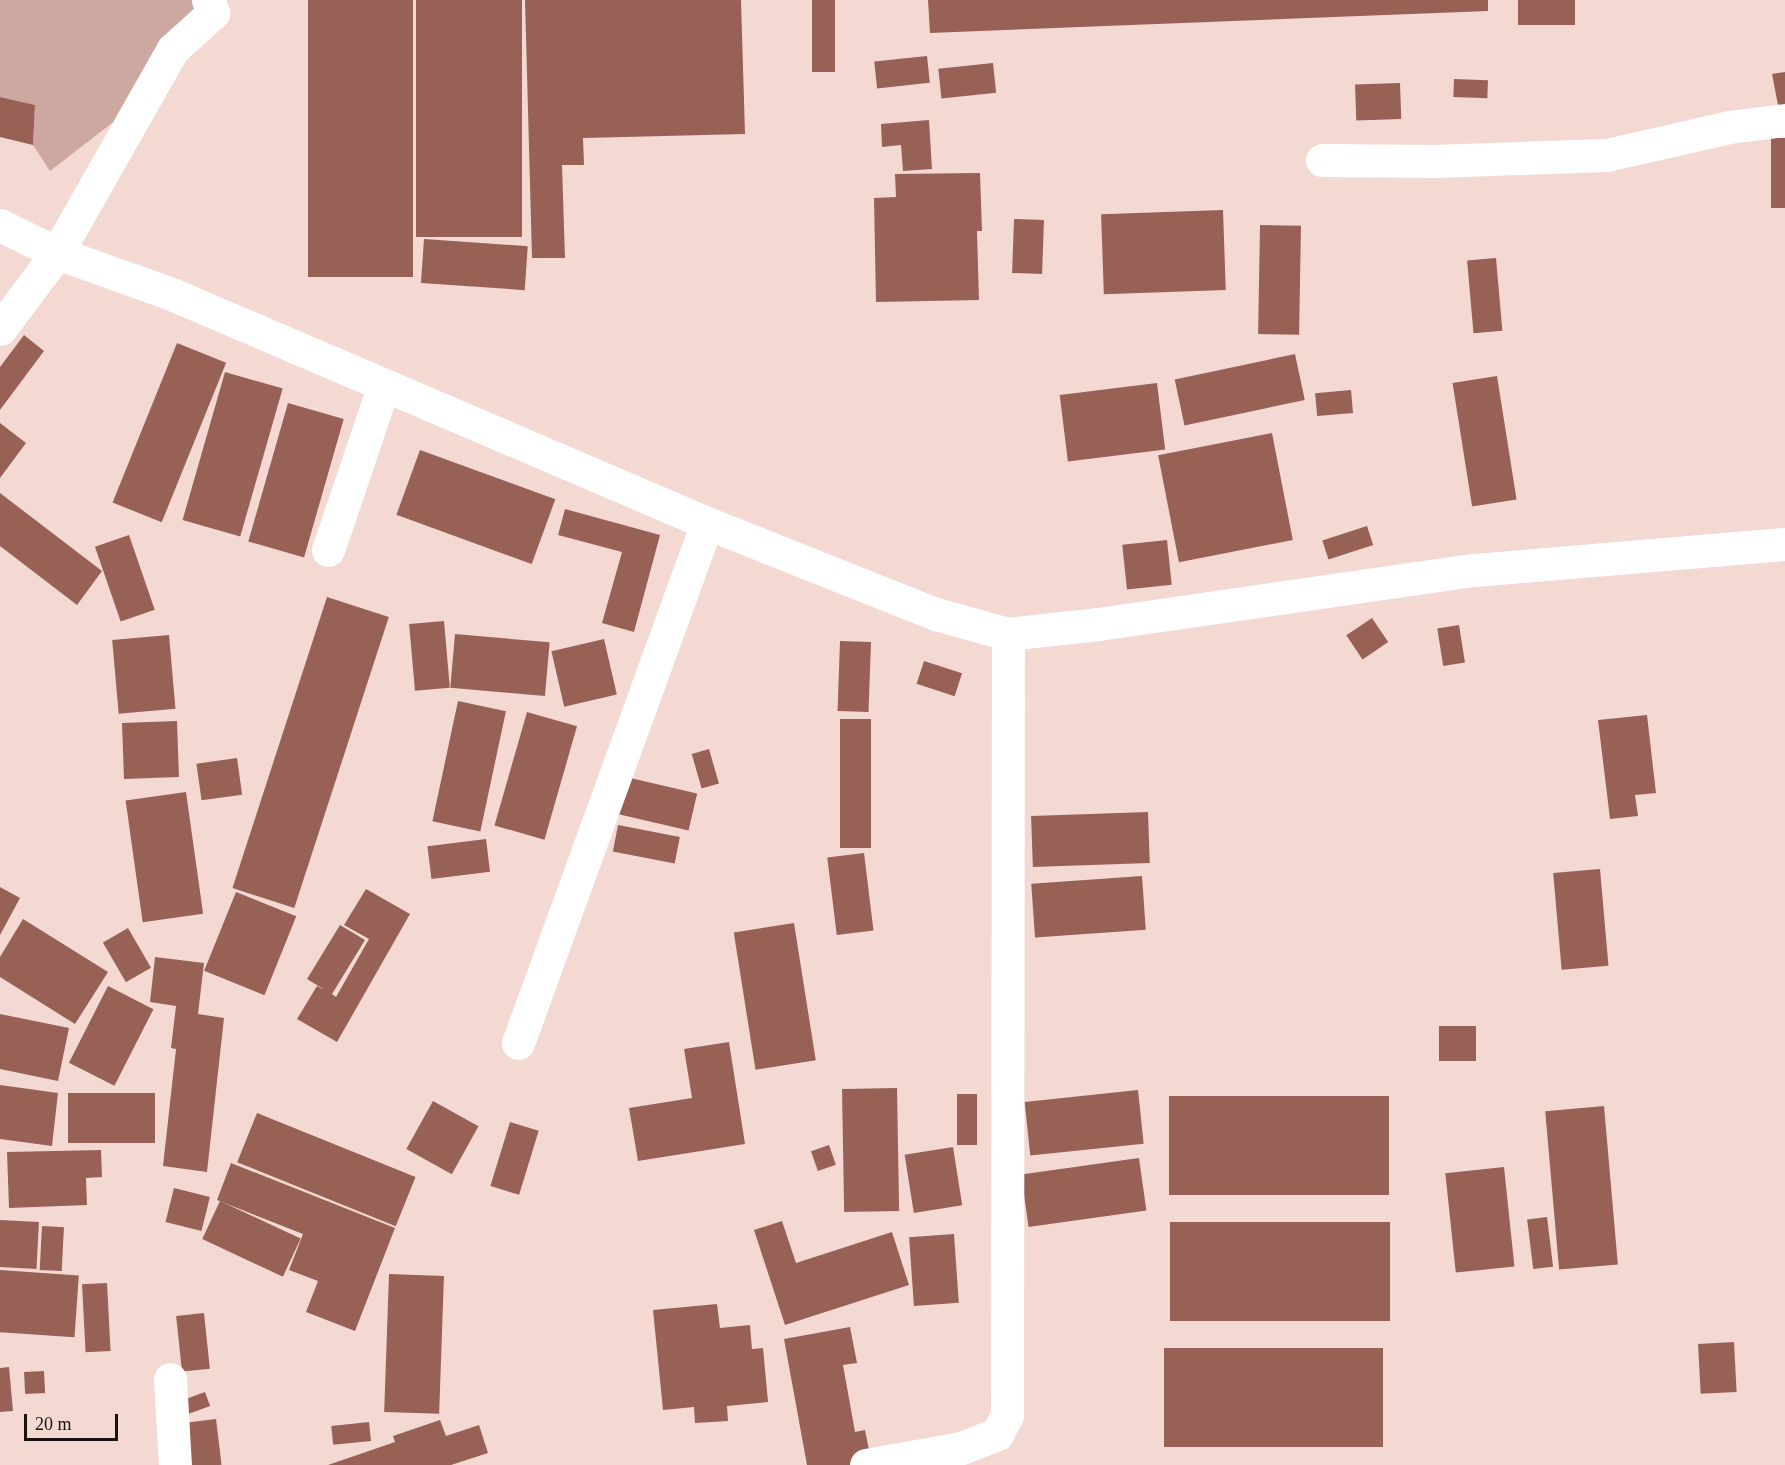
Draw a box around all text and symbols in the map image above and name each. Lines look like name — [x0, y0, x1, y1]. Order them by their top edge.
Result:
scale bar — [27, 1402, 122, 1440]
text: 20 m — [35, 1414, 72, 1434]

